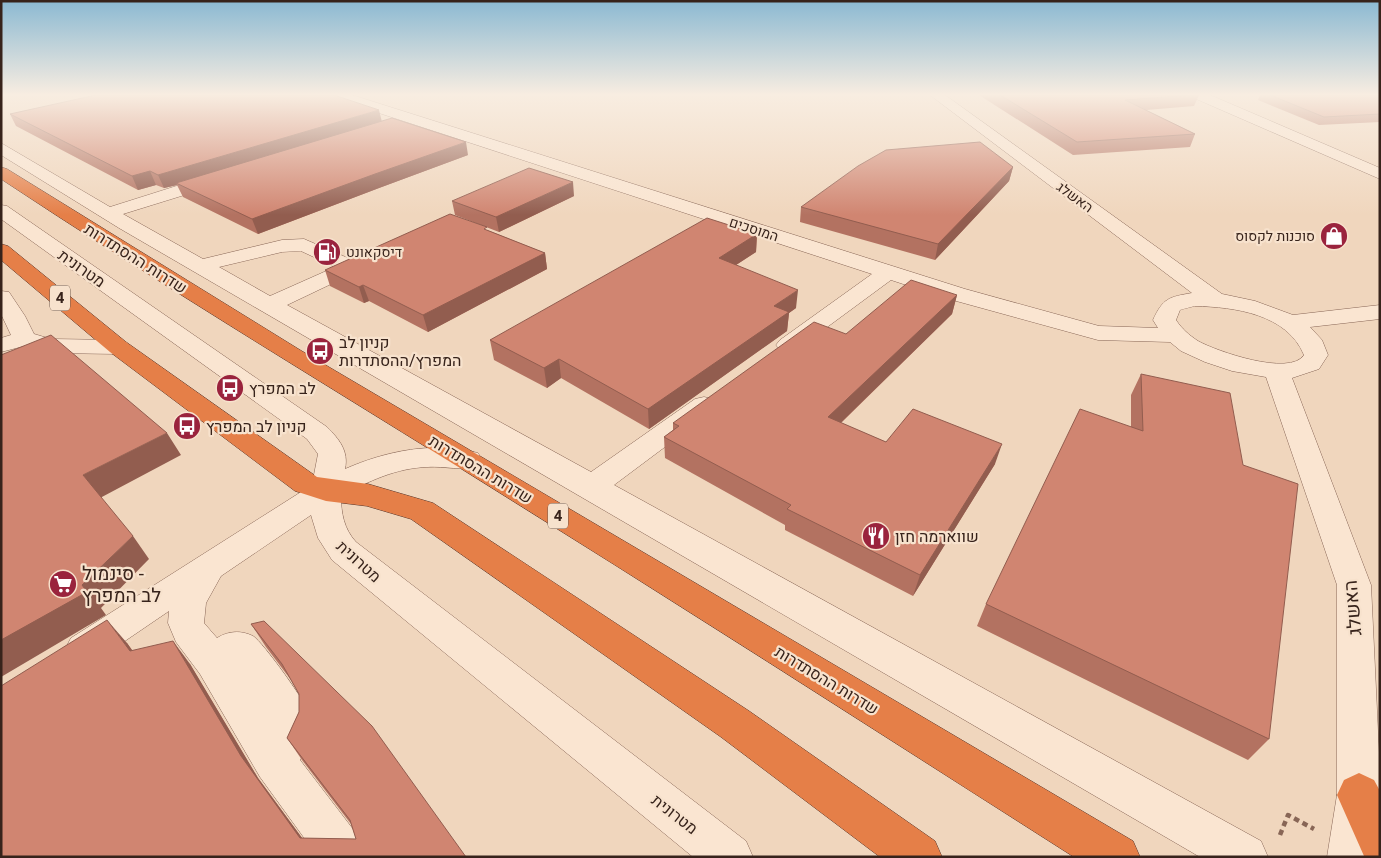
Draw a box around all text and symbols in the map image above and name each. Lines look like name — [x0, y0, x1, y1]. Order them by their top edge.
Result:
street label: האשלג — [1052, 177, 1097, 218]
street label: המוסכים — [726, 212, 781, 247]
street label: שדרות ההסתדרות — [79, 218, 192, 300]
shop icon: סוכנות לקסוס — [1319, 221, 1349, 251]
place label: סוכנות לקסוס — [1235, 226, 1315, 247]
fuel station icon: דיסקאונט — [312, 237, 342, 267]
place label: דיסקאונט — [346, 242, 402, 263]
street label: מטרונית — [53, 244, 110, 294]
road number: 4 — [50, 286, 70, 310]
place label: קניון לב המפרץ/ההסתדרות — [339, 331, 462, 373]
bus stop icon: קניון לב המפרץ/ההסתדרות — [305, 336, 335, 366]
bus stop icon: לב המפרץ — [215, 373, 245, 403]
place label: לב המפרץ — [249, 377, 316, 401]
bus stop icon: קניון לב המפרץ — [172, 411, 202, 441]
place label: קניון לב המפרץ — [206, 415, 306, 439]
street label: שדרות ההסתדרות — [424, 429, 537, 510]
road number: 4 — [548, 504, 568, 528]
restaurant icon: שווארמה חזן — [861, 521, 891, 551]
place label: שווארמה חזן — [895, 525, 979, 549]
street label: מטרונית — [331, 535, 386, 588]
place label: סינמול - לב המפרץ — [82, 560, 161, 610]
supermarket icon: סינמול - לב המפרץ — [48, 569, 78, 599]
street label: האשלג — [1337, 579, 1369, 637]
street label: שדרות ההסתדרות — [770, 640, 883, 721]
street label: מטרונית — [646, 789, 703, 841]

